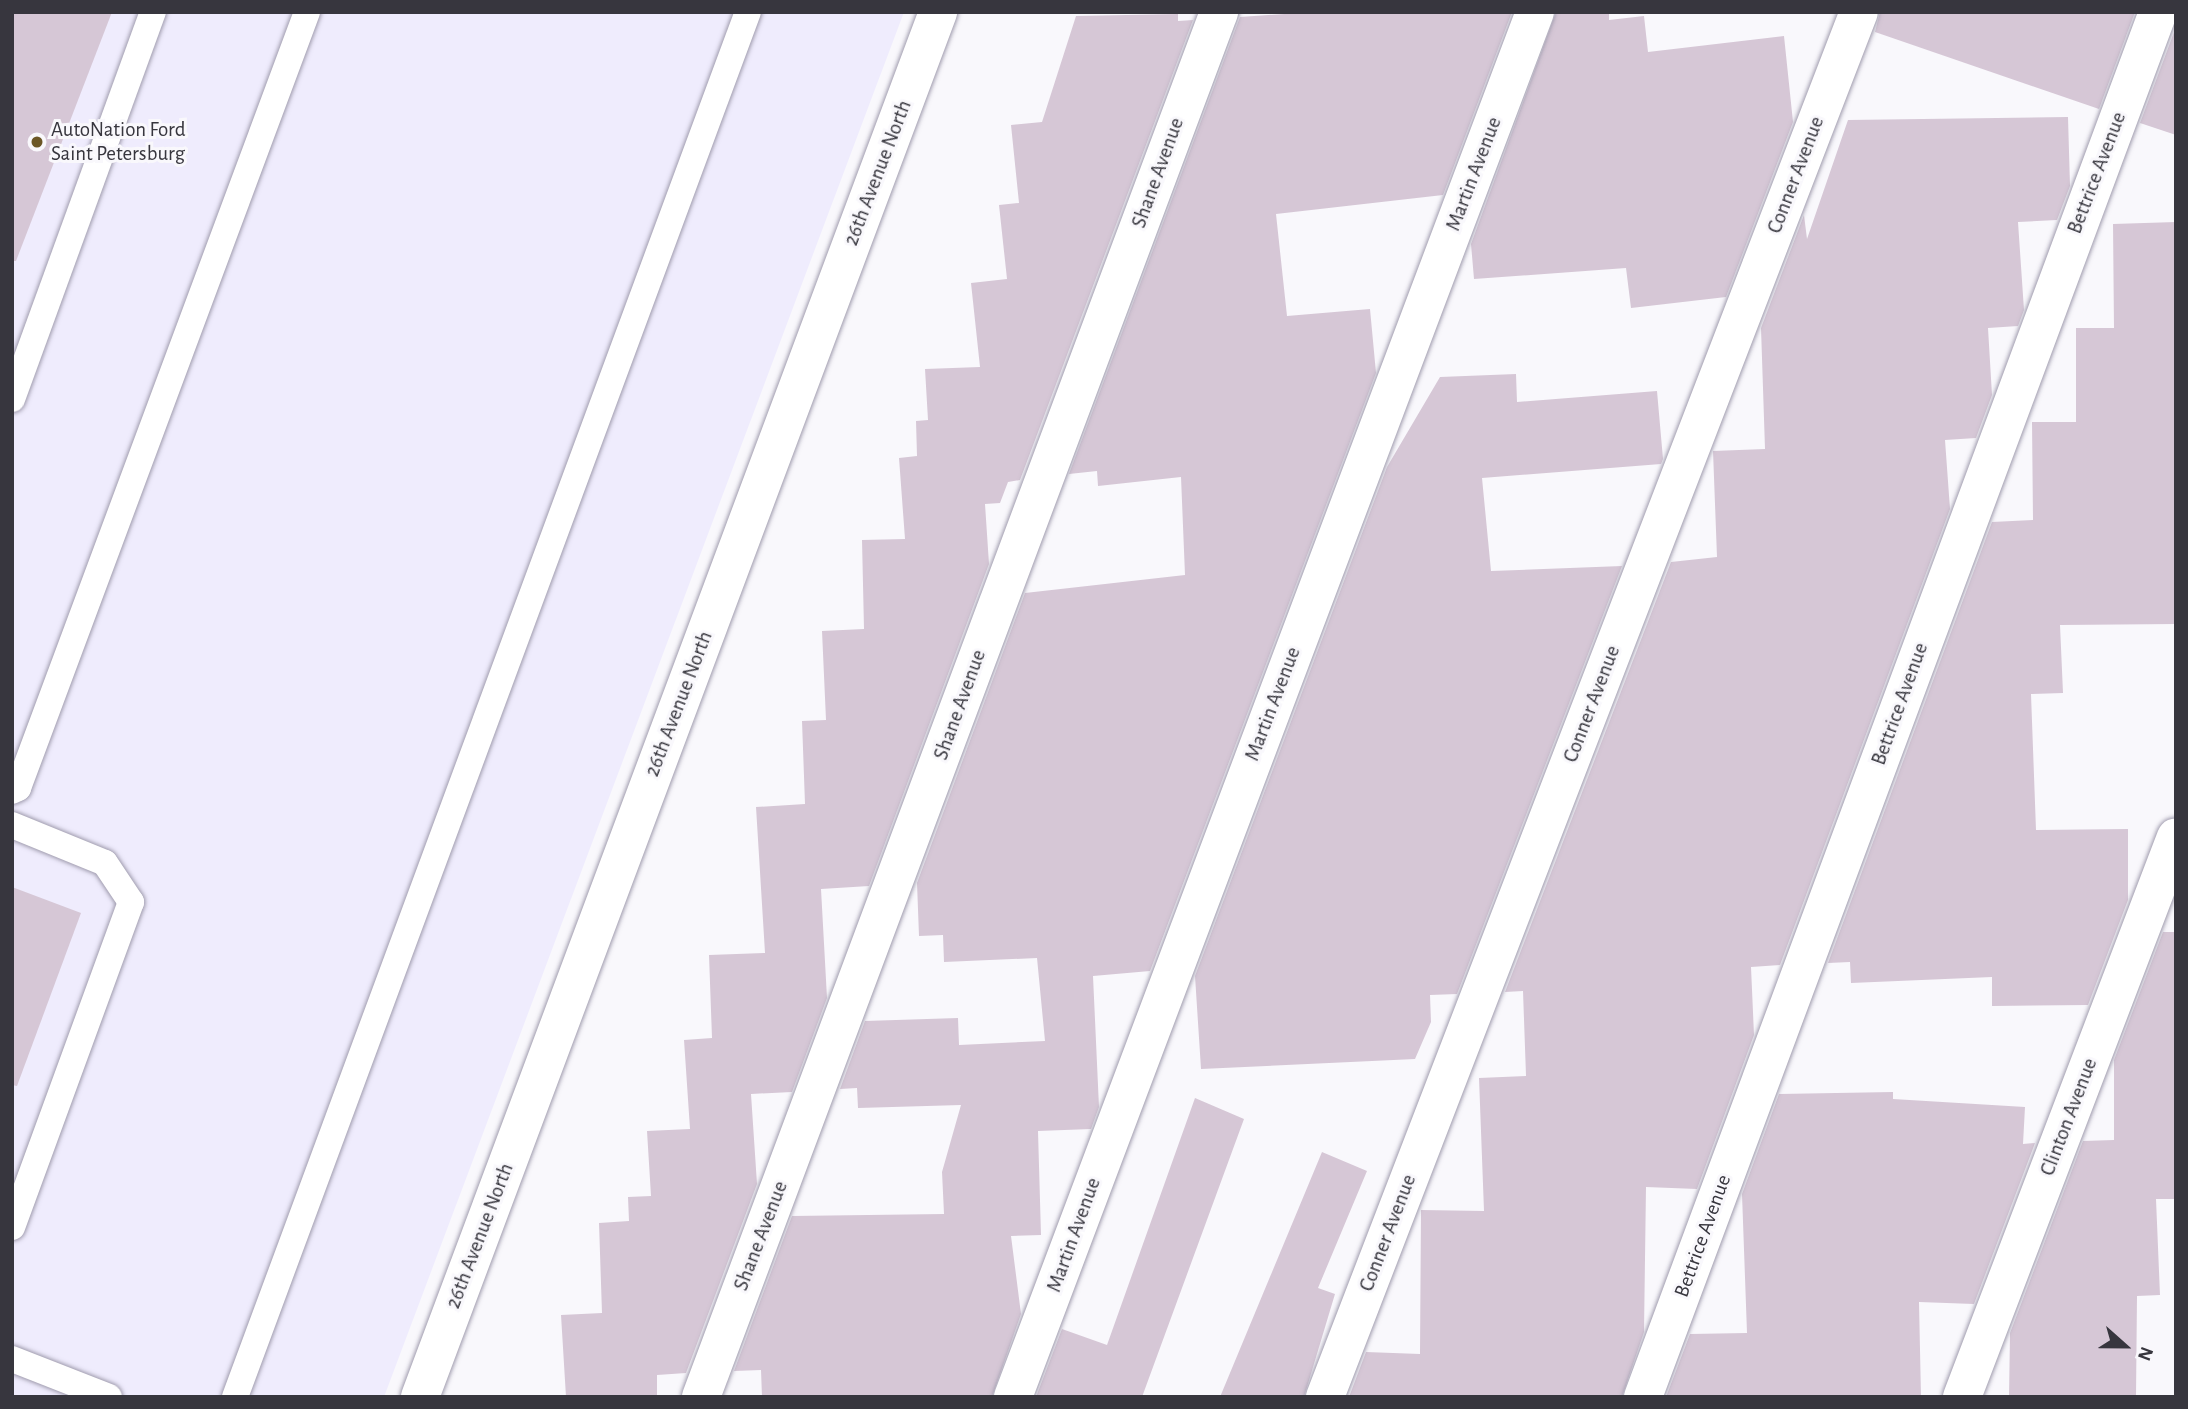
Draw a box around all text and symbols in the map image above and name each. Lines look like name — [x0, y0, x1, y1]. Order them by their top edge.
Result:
street label: 26th Avenue North — [839, 97, 917, 249]
street label: Bettrice Avenue — [2062, 109, 2132, 237]
street label: Conner Avenue — [1762, 113, 1830, 237]
street label: Martin Avenue — [1441, 114, 1507, 234]
street label: Shane Avenue — [1126, 115, 1190, 231]
place label: AutoNation Ford Saint Petersburg — [51, 117, 186, 167]
marker: AutoNation Ford Saint Petersburg — [29, 134, 45, 150]
street label: 26th Avenue North — [640, 628, 718, 780]
street label: Bettrice Avenue — [1866, 639, 1934, 769]
street label: Conner Avenue — [1558, 642, 1626, 766]
street label: Martin Avenue — [1240, 644, 1306, 764]
street label: Shane Avenue — [928, 647, 992, 763]
street label: Clinton Avenue — [2035, 1055, 2103, 1179]
street label: 26th Avenue North — [441, 1160, 519, 1312]
street label: Conner Avenue — [1354, 1171, 1422, 1295]
street label: Bettrice Avenue — [1669, 1171, 1737, 1301]
street label: Martin Avenue — [1042, 1174, 1106, 1296]
street label: Shane Avenue — [729, 1178, 793, 1294]
north arrow — [2090, 1311, 2160, 1381]
text: N — [2134, 1344, 2156, 1363]

